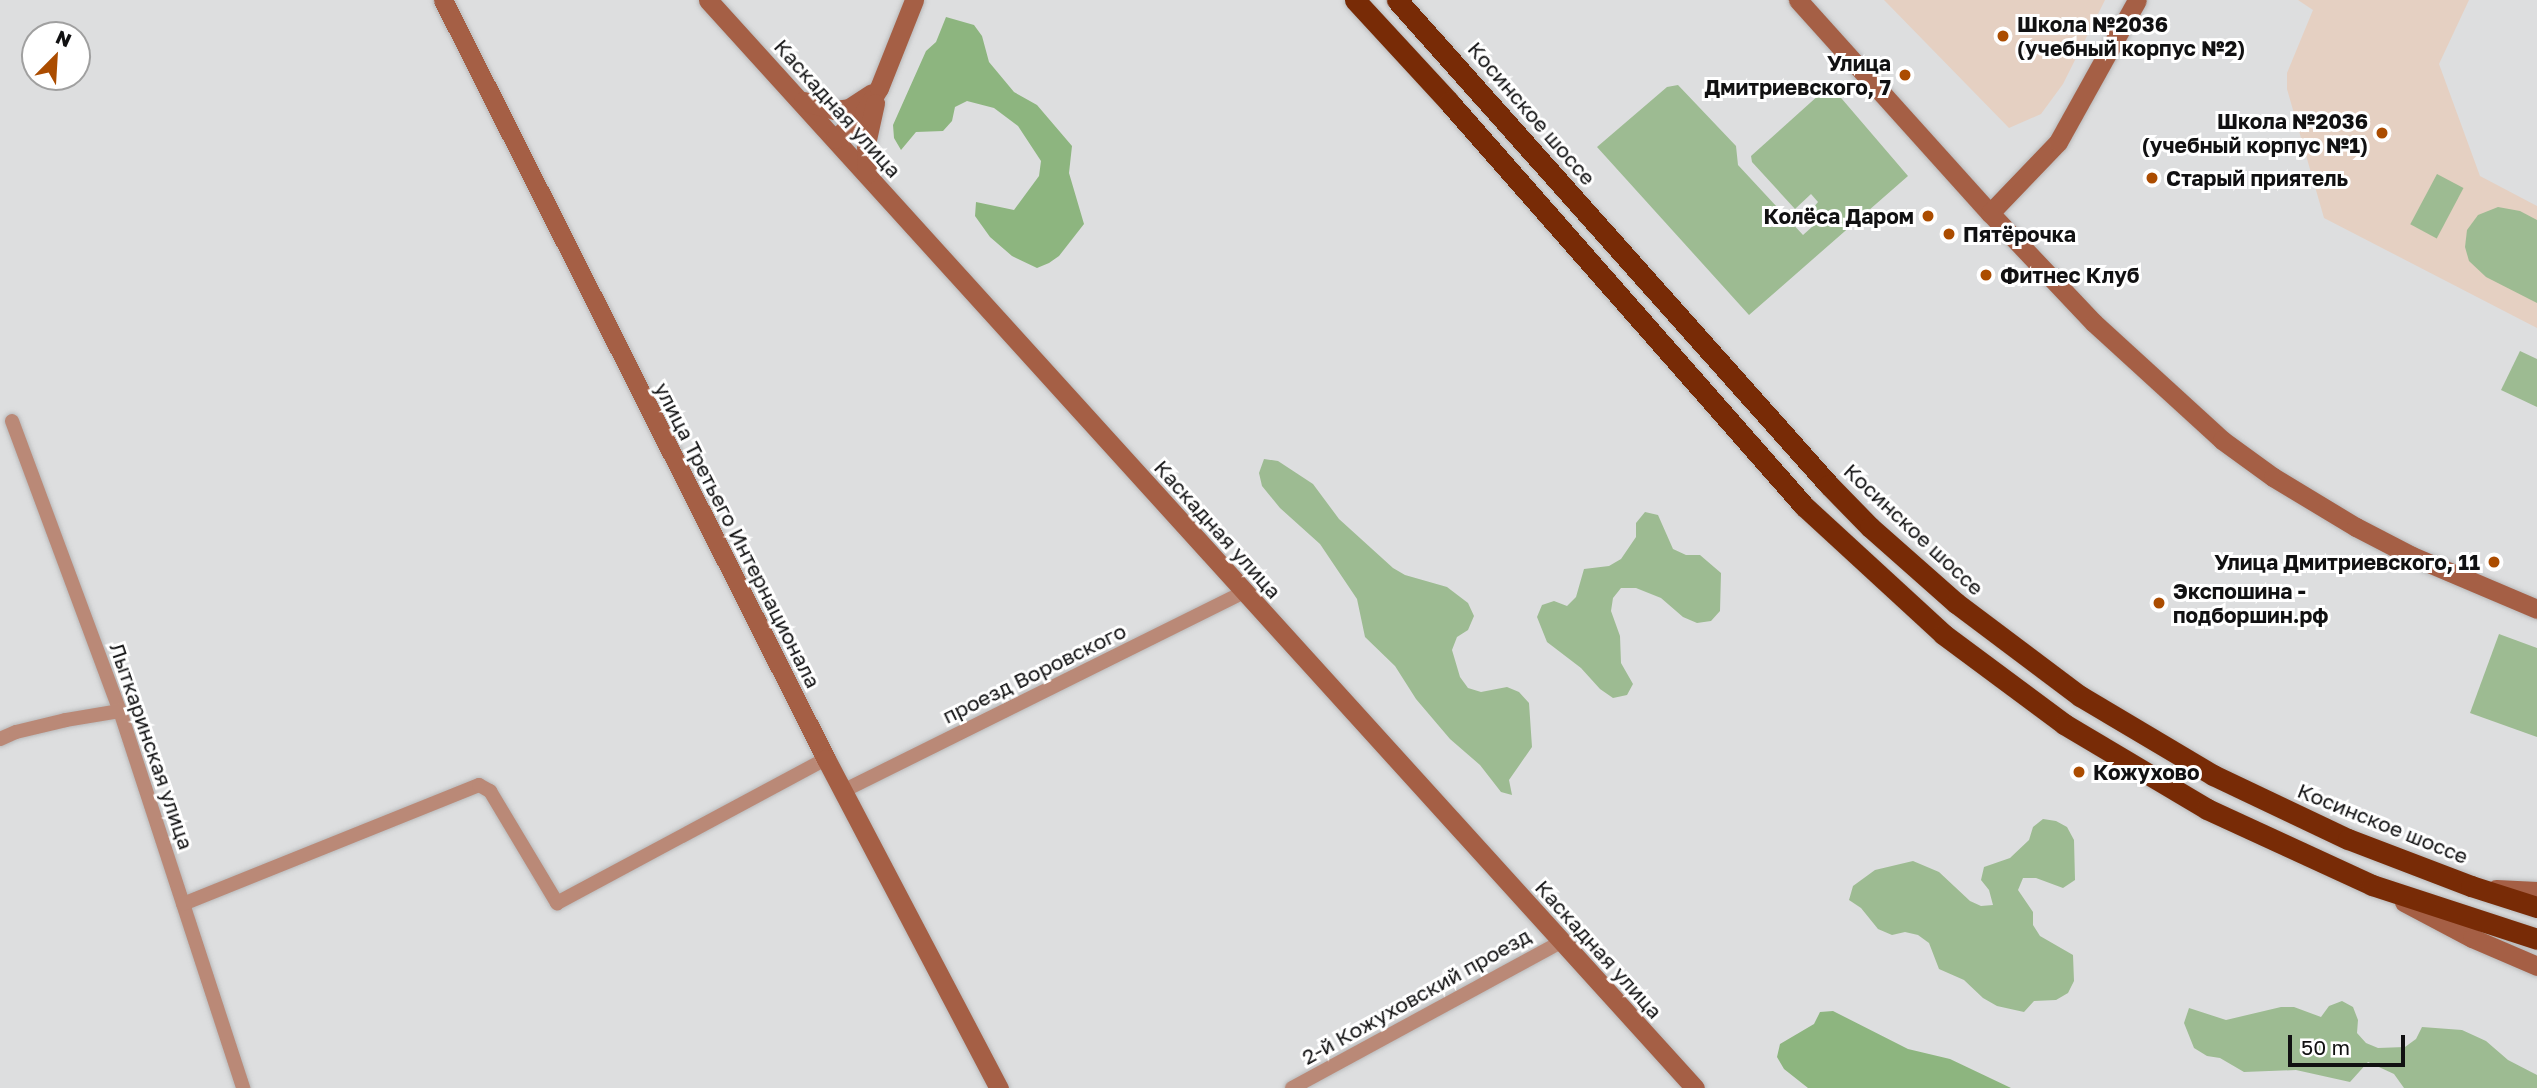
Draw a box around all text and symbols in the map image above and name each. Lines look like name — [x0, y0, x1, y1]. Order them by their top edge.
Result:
place label: Школа №2036 (учебный корпус №2) — [2017, 11, 2245, 61]
north arrow — [21, 21, 91, 91]
text: N — [53, 25, 75, 52]
marker: Школа №2036 (учебный корпус №2) — [1995, 28, 2011, 44]
street label: Каскадная улица — [769, 34, 907, 182]
street label: Косинское шоссе — [1463, 36, 1601, 190]
place label: Улица Дмитриевского, 7 — [1705, 50, 1891, 100]
marker: Улица Дмитриевского, 7 — [1897, 67, 1913, 83]
place label: Школа №2036 (учебный корпус №1) — [2142, 108, 2368, 158]
marker: Школа №2036 (учебный корпус №1) — [2374, 125, 2390, 141]
place label: Старый приятель — [2166, 165, 2348, 191]
marker: Старый приятель — [2144, 170, 2160, 186]
place label: Колёса Даром — [1764, 203, 1914, 229]
marker: Колёса Даром — [1920, 208, 1936, 224]
place label: Пятёрочка — [1963, 221, 2076, 247]
marker: Пятёрочка — [1941, 226, 1957, 242]
place label: Фитнес Клуб — [2000, 262, 2139, 288]
marker: Фитнес Клуб — [1978, 267, 1994, 283]
street label: улица Третьего Интернационала — [650, 378, 826, 692]
street label: Каскадная улица — [1149, 455, 1287, 603]
street label: Косинское шоссе — [1839, 458, 1989, 600]
place label: Улица Дмитриевского, 11 — [2214, 549, 2480, 575]
marker: Улица Дмитриевского, 11 — [2486, 554, 2502, 570]
place label: Экспошина - подборшин.рф — [2173, 578, 2329, 628]
marker: Экспошина - подборшин.рф — [2151, 595, 2167, 611]
street label: проезд Воровского — [938, 618, 1130, 728]
street label: Лыткаринская улица — [105, 639, 199, 853]
place label: Кожухово — [2093, 759, 2200, 785]
marker: Кожухово — [2071, 764, 2087, 780]
street label: Косинское шоссе — [2294, 777, 2472, 869]
street label: Каскадная улица — [1530, 875, 1668, 1023]
street label: 2-й Кожуховский проезд — [1297, 923, 1535, 1069]
scale bar — [2292, 1021, 2409, 1066]
text: 50 m — [2301, 1034, 2350, 1060]

